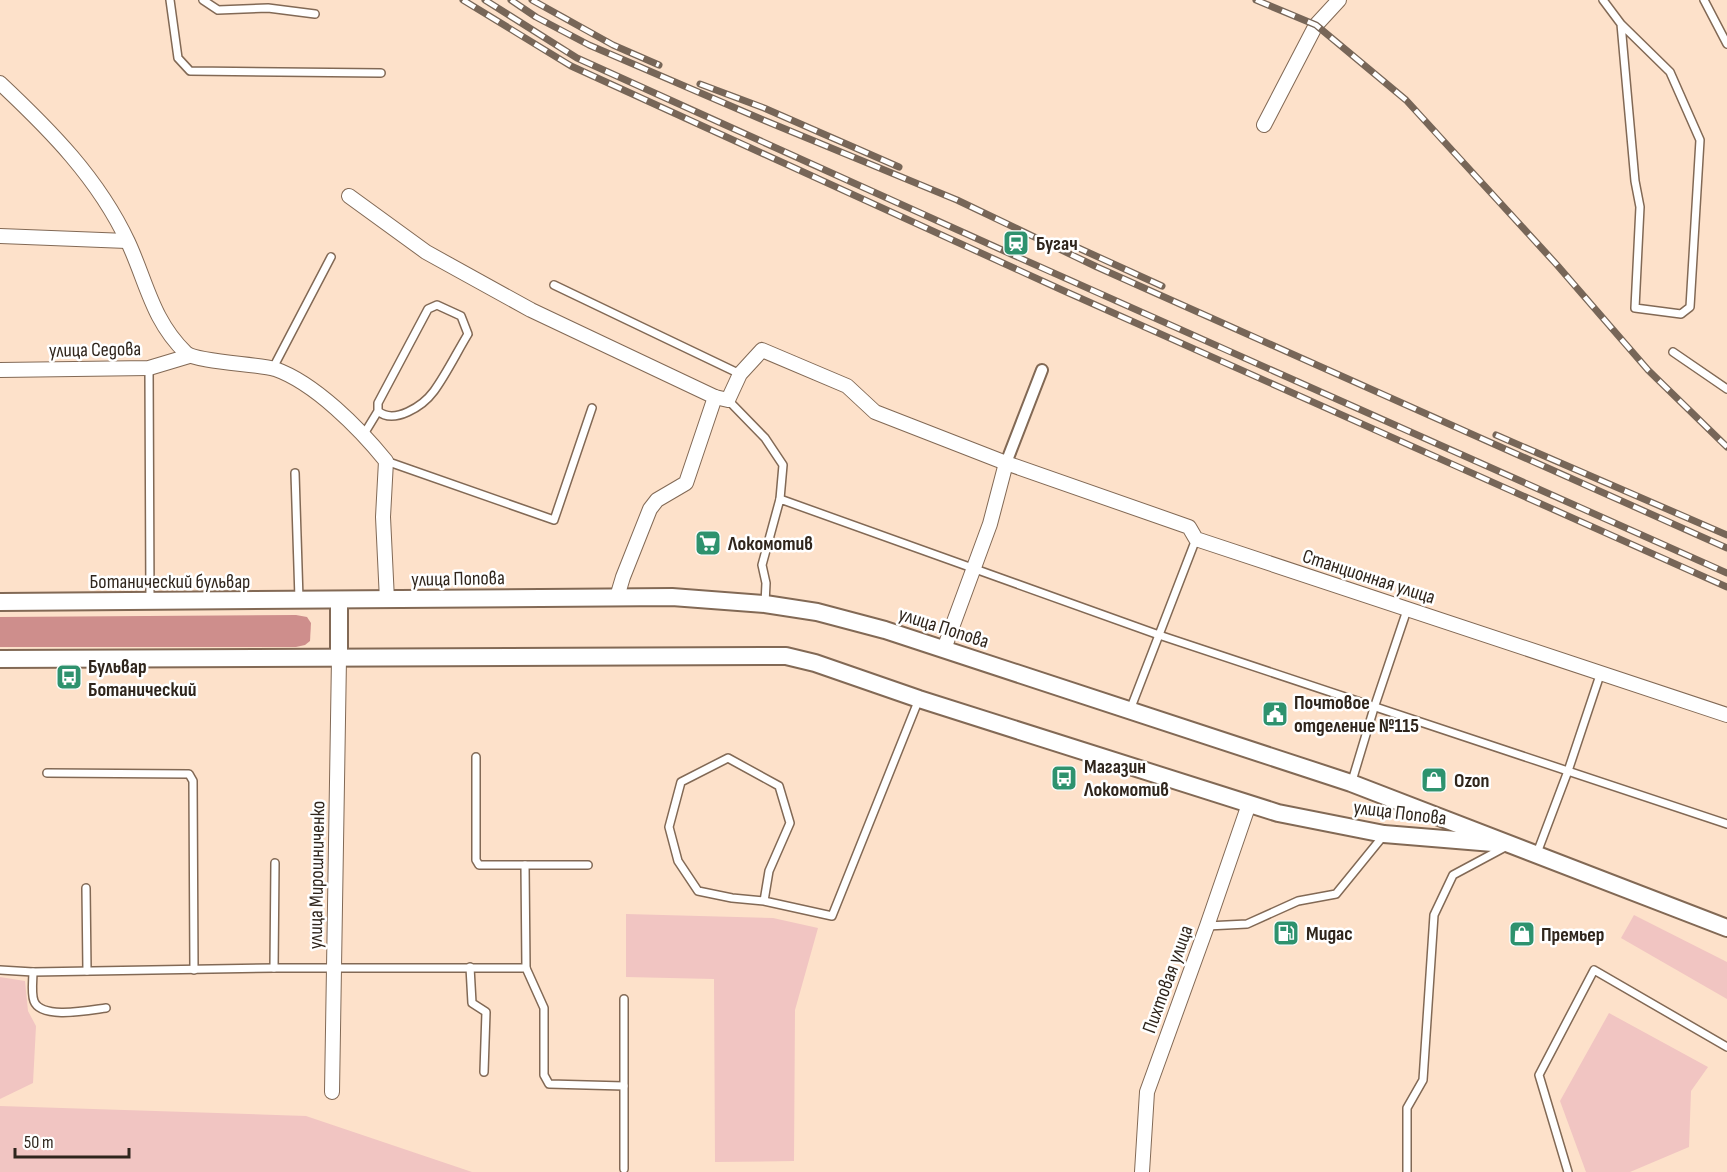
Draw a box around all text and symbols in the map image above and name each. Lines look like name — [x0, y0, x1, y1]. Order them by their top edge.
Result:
station icon: Бугач — [1001, 228, 1031, 258]
place label: Бугач — [1036, 232, 1078, 256]
street label: улица Седова — [49, 337, 141, 363]
supermarket icon: Локомотив — [693, 528, 723, 558]
place label: Локомотив — [727, 532, 813, 556]
street label: Станционная улица — [1299, 544, 1438, 610]
street label: улица Попова — [411, 566, 505, 592]
street label: Ботанический бульвар — [90, 570, 250, 594]
street label: улица Попова — [896, 602, 992, 654]
place label: Бульвар Ботанический — [88, 655, 196, 702]
bus stop icon: Бульвар Ботанический — [54, 662, 84, 692]
place label: Почтовое отделение №115 — [1294, 691, 1419, 738]
public building icon: Почтовое отделение №115 — [1260, 699, 1290, 729]
place label: Магазин Локомотив — [1083, 755, 1169, 802]
bus stop icon: Магазин Локомотив — [1049, 763, 1079, 793]
shop icon: Ozon — [1419, 765, 1449, 795]
place label: Ozon — [1454, 769, 1489, 793]
street label: улица Попова — [1352, 795, 1448, 831]
street label: улица Мирошниченко — [304, 801, 330, 949]
fuel station icon: Мидас — [1271, 918, 1301, 948]
shop icon: Премьер — [1507, 919, 1537, 949]
street label: Пихтовая улица — [1137, 922, 1199, 1037]
place label: Мидас — [1306, 922, 1353, 946]
place label: Премьер — [1541, 923, 1605, 947]
scale bar — [15, 1121, 129, 1159]
text: 50 m — [24, 1132, 54, 1153]

